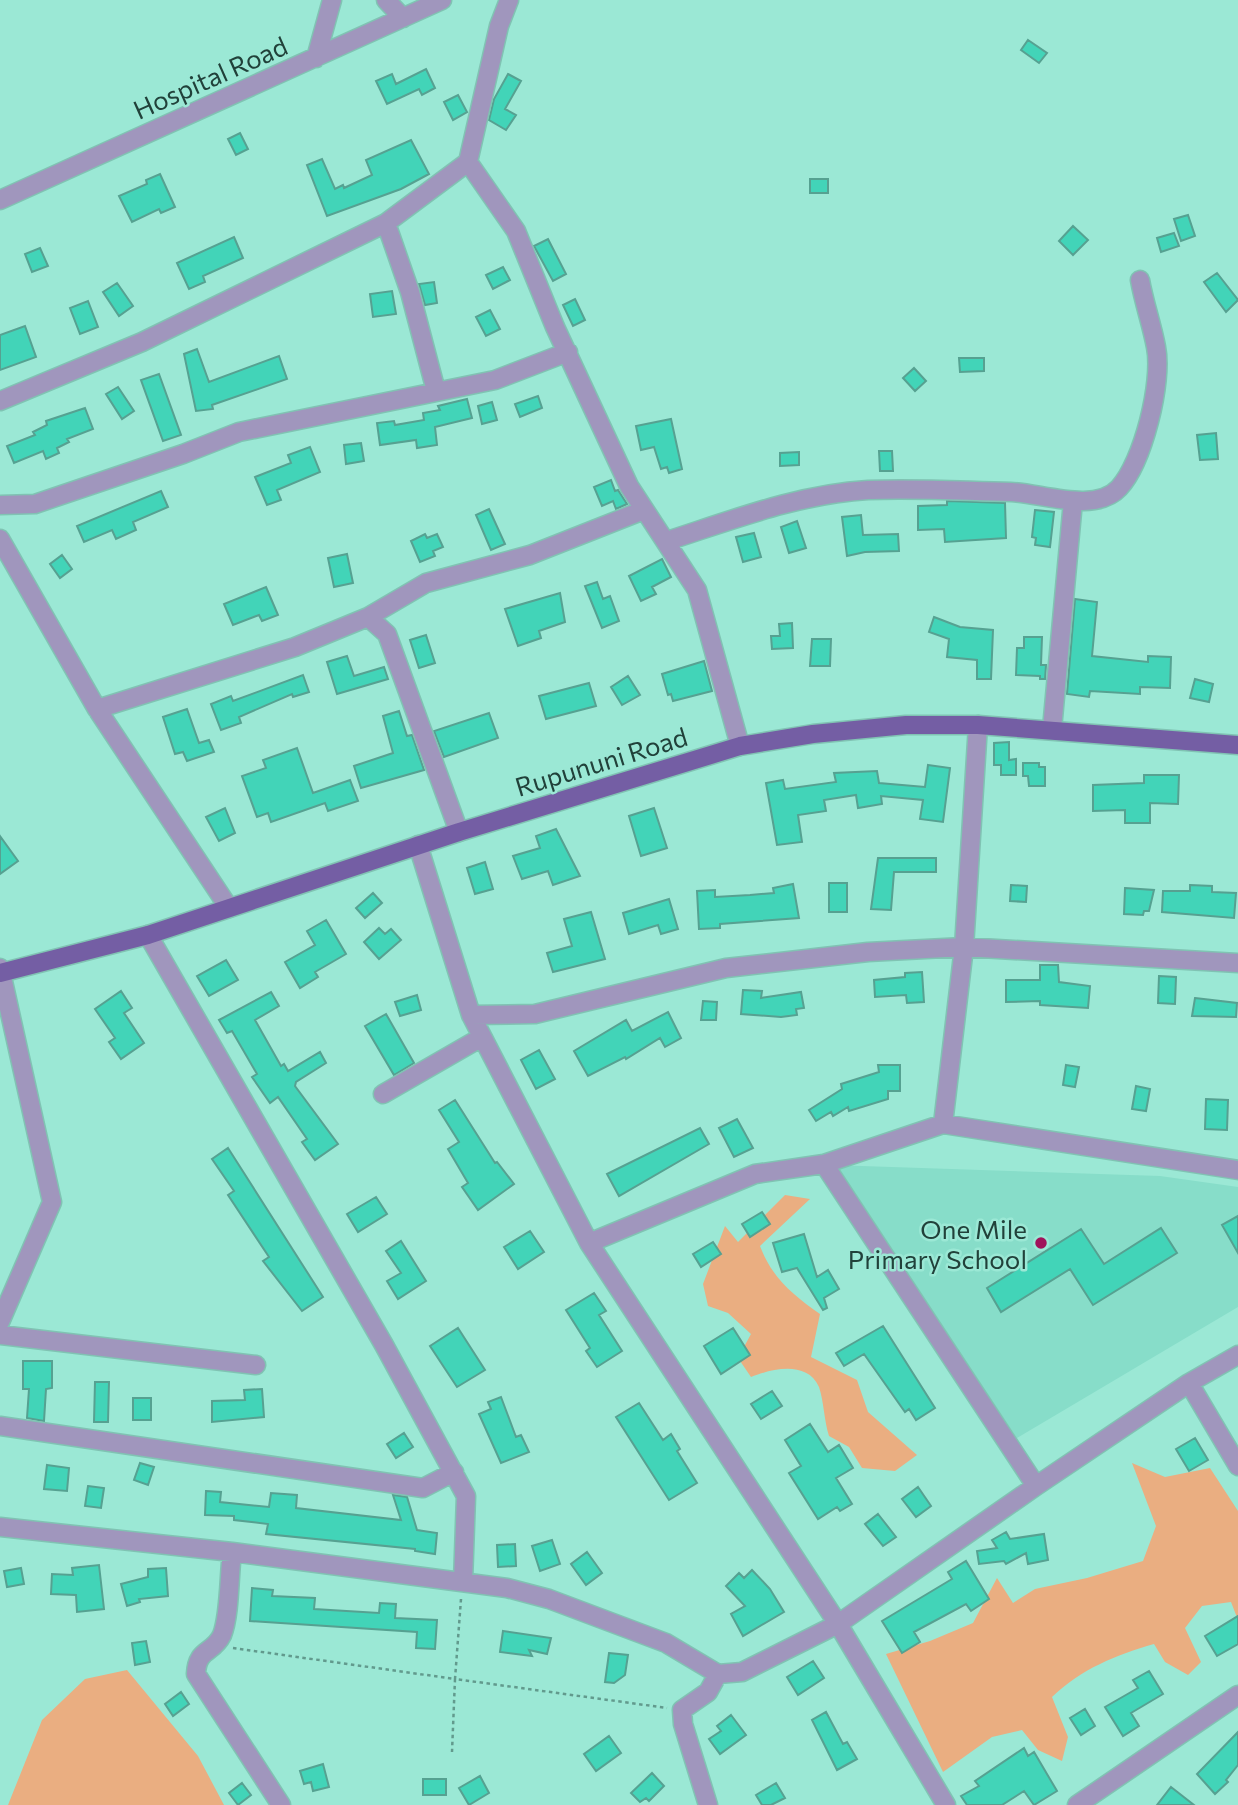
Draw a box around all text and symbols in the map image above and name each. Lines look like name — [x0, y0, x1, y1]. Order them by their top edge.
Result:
street label: Hospital Road — [128, 29, 292, 125]
street label: Rupununi Road — [511, 720, 691, 802]
place label: One Mile Primary School — [848, 1213, 1027, 1274]
marker: One Mile Primary School — [1033, 1235, 1049, 1251]

